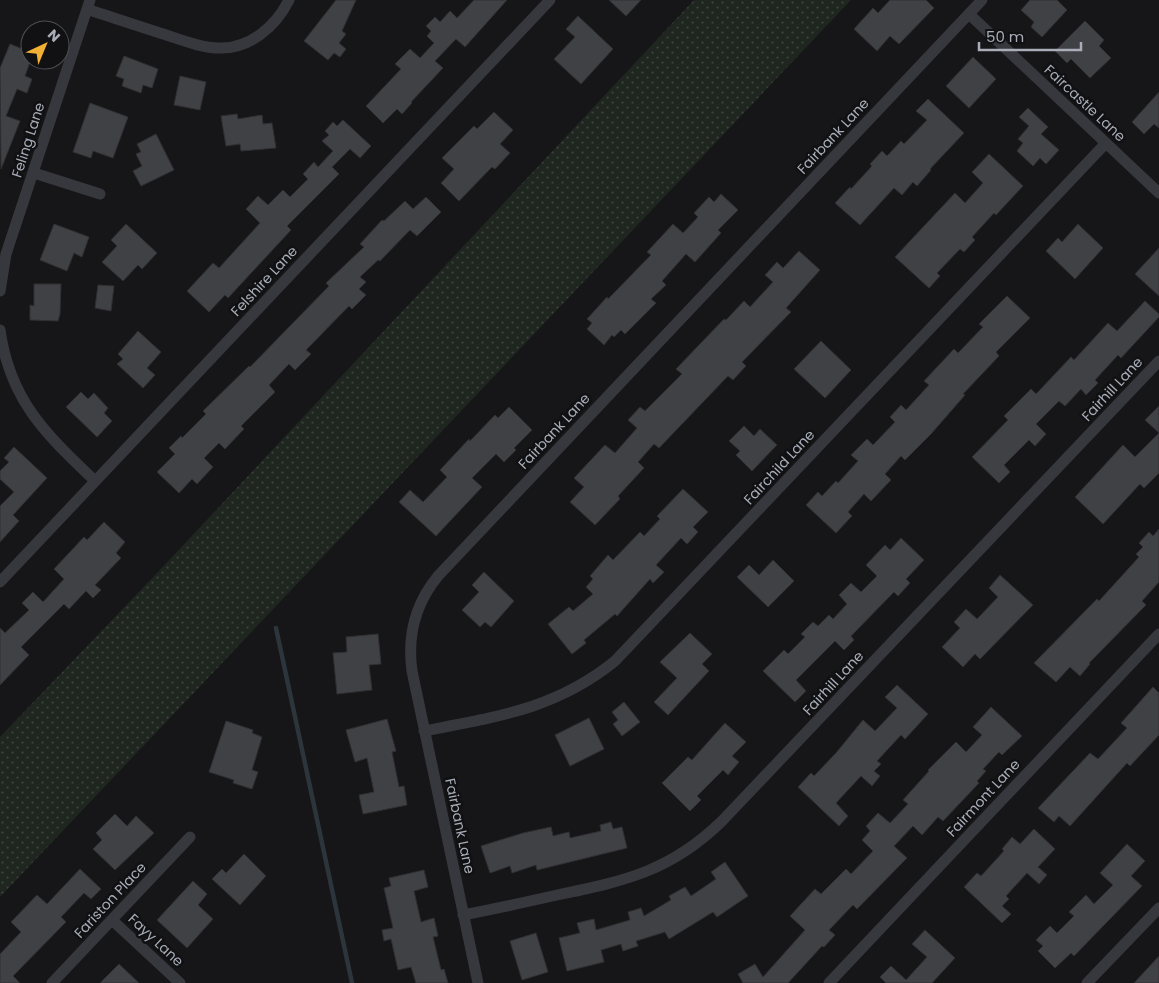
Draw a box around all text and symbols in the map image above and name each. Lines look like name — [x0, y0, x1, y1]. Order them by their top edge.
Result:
north arrow — [20, 20, 70, 70]
scale bar — [979, 20, 1082, 52]
text: N — [43, 25, 65, 46]
text: 50 m — [986, 26, 1024, 47]
street label: Faircastle Lane — [1040, 60, 1130, 146]
street label: Fairbank Lane — [793, 93, 874, 178]
street label: Feling Lane — [6, 100, 50, 180]
street label: Felshire Lane — [226, 241, 302, 321]
street label: Fairhill Lane — [1077, 352, 1147, 426]
street label: Fairbank Lane — [514, 388, 595, 473]
street label: Fairchild Lane — [739, 425, 819, 509]
street label: Fairhill Lane — [798, 646, 868, 720]
street label: Fairmont Lane — [942, 755, 1024, 841]
street label: Fairbank Lane — [440, 776, 480, 876]
street label: Fariston Place — [69, 857, 151, 942]
street label: Fayy Lane — [124, 909, 188, 971]

